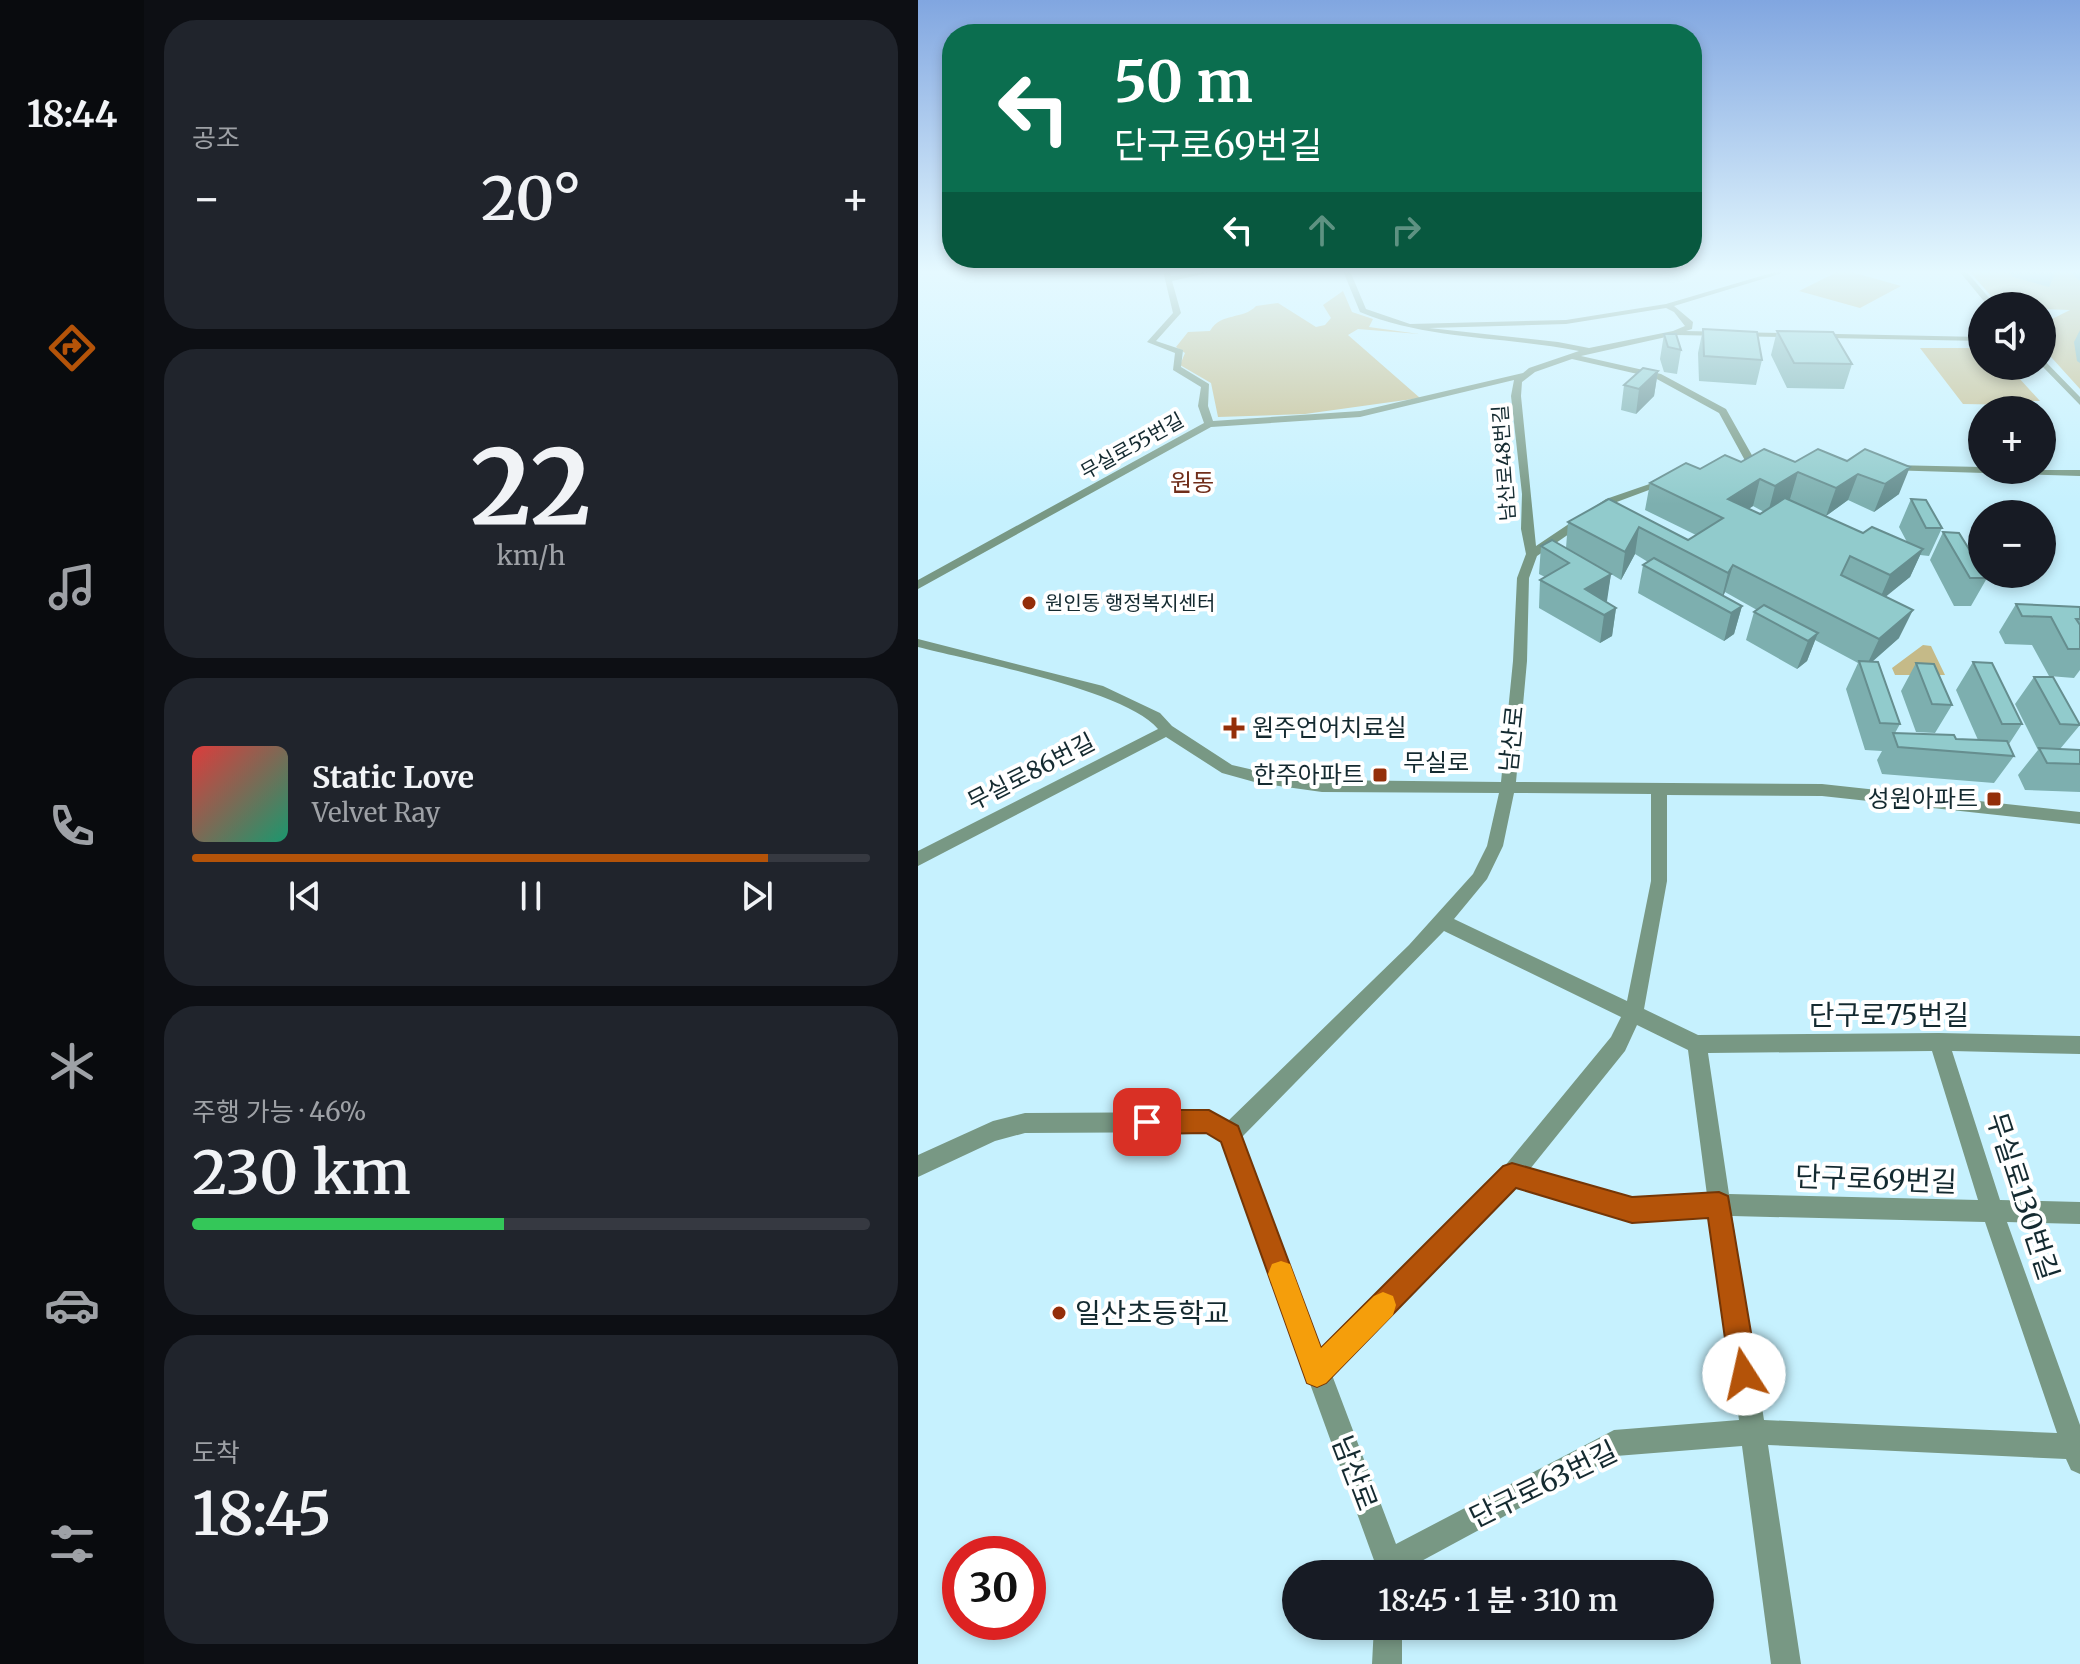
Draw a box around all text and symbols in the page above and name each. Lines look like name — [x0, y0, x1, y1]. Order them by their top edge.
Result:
text: 50 m — [1114, 47, 1253, 117]
icon: left — [982, 56, 1086, 160]
text: 18:44 — [27, 92, 117, 137]
text: 공조 — [192, 121, 240, 154]
text: 단구로69번길 — [1114, 123, 1322, 168]
text: 20° — [481, 161, 581, 236]
text: − — [192, 171, 221, 226]
text: + — [841, 171, 870, 226]
icon: left — [1216, 208, 1260, 252]
icon: ahead — [1300, 208, 1344, 252]
icon: right — [1384, 208, 1428, 252]
map controls — [1968, 292, 2056, 588]
button: sound — [1968, 292, 2056, 380]
icon: directions — [44, 320, 100, 376]
button: + — [1968, 396, 2056, 484]
street label: 남산로48번길 — [1487, 404, 1520, 522]
street label: 무실로55번길 — [1076, 407, 1188, 484]
text: 22 — [470, 422, 592, 552]
district label: 원동 — [1170, 467, 1214, 498]
button: − — [1968, 500, 2056, 588]
text: km/h — [497, 539, 565, 572]
icon: music — [44, 559, 100, 615]
place label: 원인동 행정복지센터 — [1045, 590, 1215, 615]
marker: 원인동 행정복지센터 — [1020, 594, 1038, 612]
street label: 남산로 — [1493, 704, 1530, 774]
place label: 원주언어치료실 — [1252, 712, 1407, 743]
marker: 원주언어치료실 — [1223, 717, 1245, 739]
street label: 무실로86번길 — [962, 726, 1100, 817]
street label: 무실로 — [1403, 747, 1469, 778]
text: Static Love — [312, 758, 474, 796]
place label: 한주아파트 — [1254, 759, 1364, 790]
marker: 한주아파트 — [1371, 766, 1389, 784]
place label: 성원아파트 — [1868, 783, 1978, 814]
marker: 성원아파트 — [1985, 790, 2003, 808]
text: Velvet Ray — [312, 796, 440, 829]
icon: phone — [44, 798, 100, 854]
icon: previous — [283, 874, 327, 918]
icon: pause — [509, 874, 553, 918]
icon: next — [735, 874, 779, 918]
street label: 단구로75번길 — [1809, 997, 1969, 1033]
icon: climate — [44, 1038, 100, 1094]
pin — [1113, 1088, 1181, 1156]
text: 주행 가능 · 46% — [192, 1095, 366, 1128]
icon: arrive — [1125, 1100, 1169, 1144]
street label: 무실로130번길 — [1979, 1107, 2067, 1285]
text: 230 km — [192, 1135, 411, 1210]
street label: 단구로69번길 — [1794, 1158, 1958, 1200]
icon: car — [44, 1277, 100, 1333]
place label: 일산초등학교 — [1075, 1295, 1230, 1331]
marker: 일산초등학교 — [1050, 1304, 1068, 1322]
position arrow — [1702, 1332, 1786, 1416]
street label: 남산로 — [1324, 1430, 1386, 1516]
street label: 단구로63번길 — [1463, 1433, 1623, 1535]
text: 도착 — [192, 1436, 240, 1469]
text: 18:45 — [192, 1476, 332, 1551]
icon: filters — [44, 1516, 100, 1572]
speed limit sign: 30 — [942, 1536, 1046, 1640]
text: 18:45 · 1 분 · 310 m — [1378, 1581, 1618, 1619]

